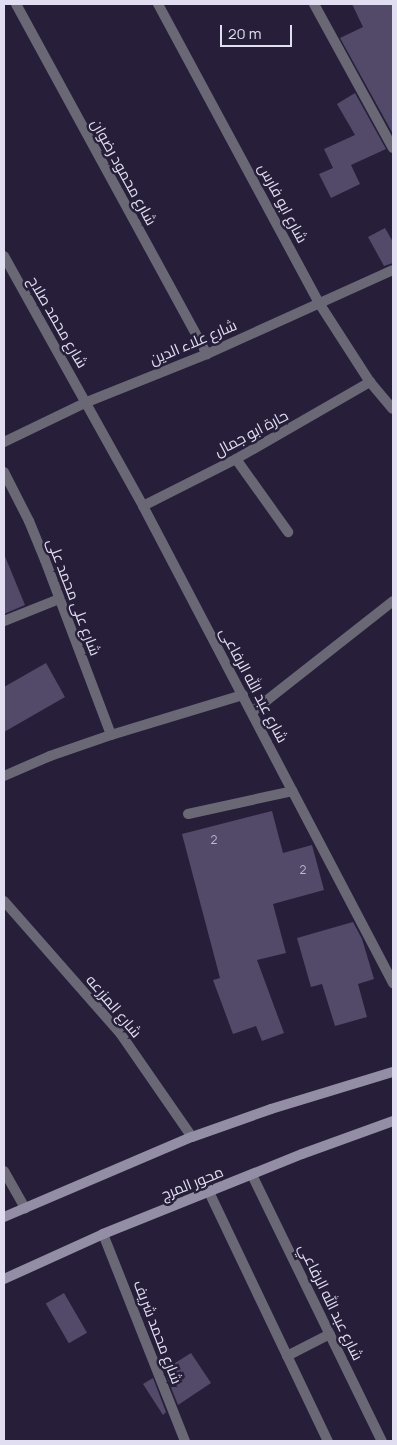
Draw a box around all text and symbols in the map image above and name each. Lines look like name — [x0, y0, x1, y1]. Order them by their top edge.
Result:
scale bar — [222, 15, 294, 47]
text: 20 m — [228, 23, 261, 44]
street label: شارع محمود رضوان — [87, 116, 161, 228]
street label: شارع ابو فارس — [255, 160, 311, 246]
street label: شارع محمد صلاح — [24, 273, 92, 371]
street label: شارع علاء الدين — [147, 316, 239, 368]
street label: حارة ابو جمال — [211, 406, 291, 460]
street label: شارع على محمد على — [43, 536, 105, 658]
street label: شارع عبد الله الرفاعى — [216, 624, 292, 746]
house number: 2 — [211, 833, 217, 847]
house number: 2 — [300, 863, 306, 877]
street label: شارع المزرعه — [83, 971, 145, 1041]
street label: محور المرج — [158, 1162, 226, 1204]
street label: شارع عبد الله الرفاعي — [295, 1241, 367, 1363]
street label: شارع محمد شريف — [130, 1278, 186, 1386]

